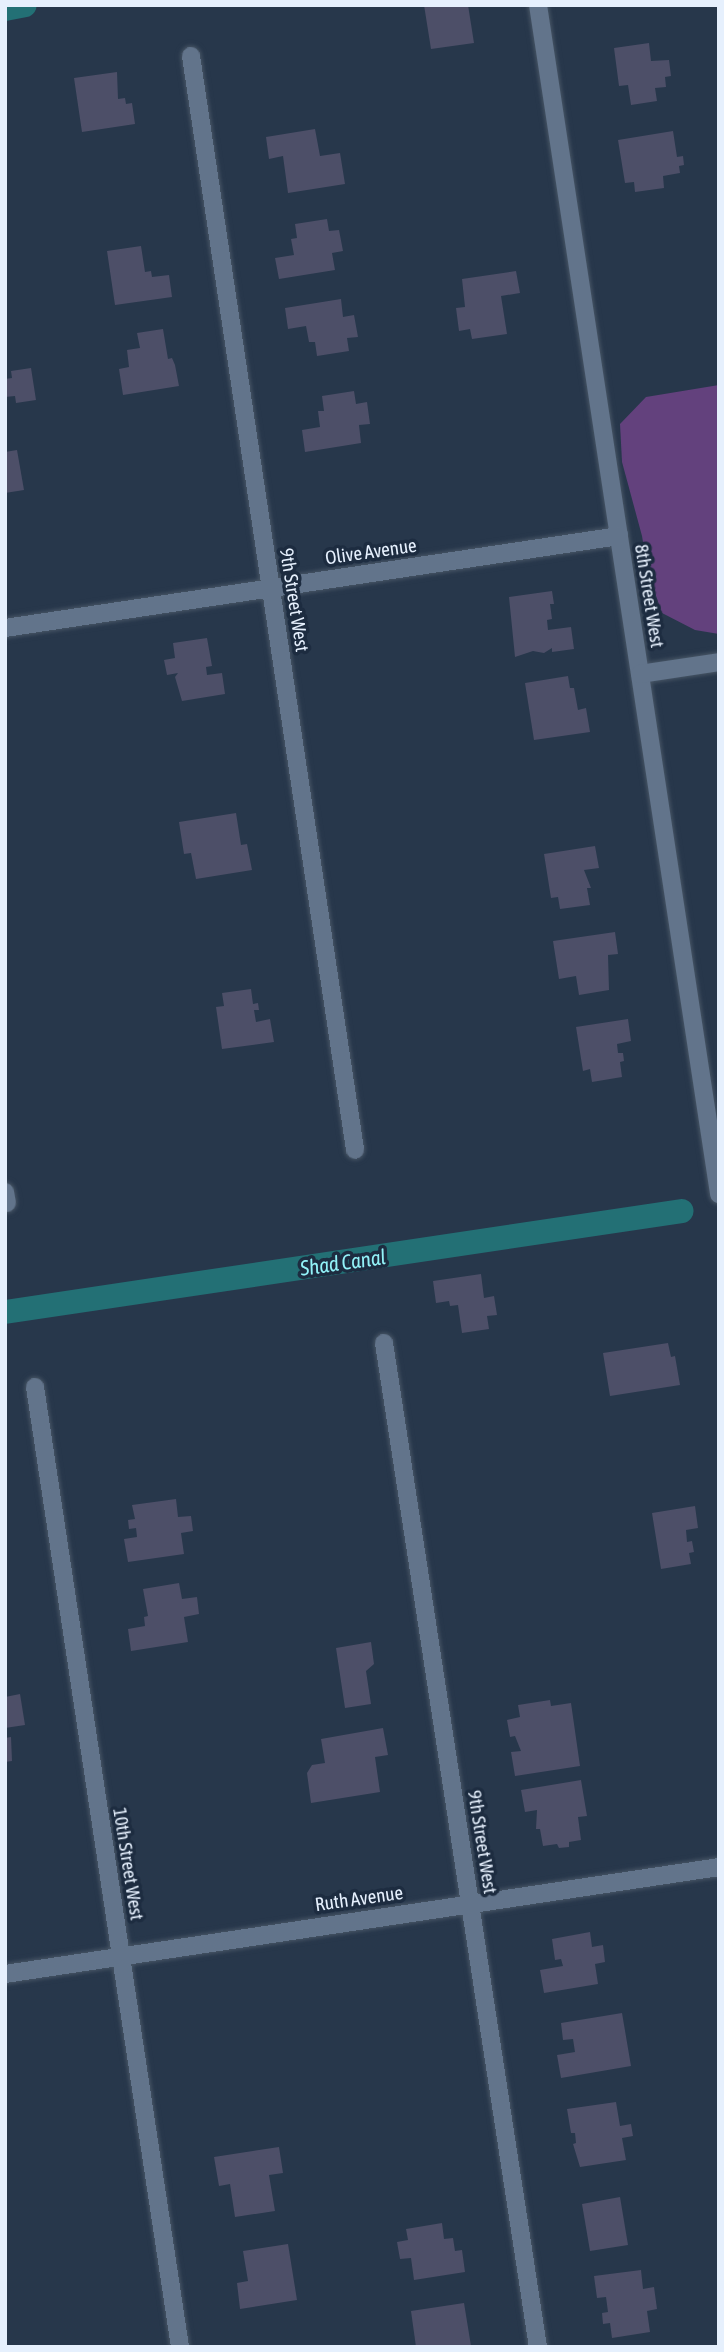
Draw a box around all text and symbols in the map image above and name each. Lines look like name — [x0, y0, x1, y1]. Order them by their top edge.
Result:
street label: Olive Avenue — [324, 534, 418, 570]
street label: 8th Street West — [630, 543, 668, 649]
street label: 9th Street West — [275, 547, 313, 653]
water label: Shad Canal — [299, 1244, 387, 1280]
street label: 9th Street West — [463, 1789, 501, 1895]
street label: 10th Street West — [108, 1806, 148, 1922]
street label: Ruth Avenue — [314, 1882, 404, 1916]

